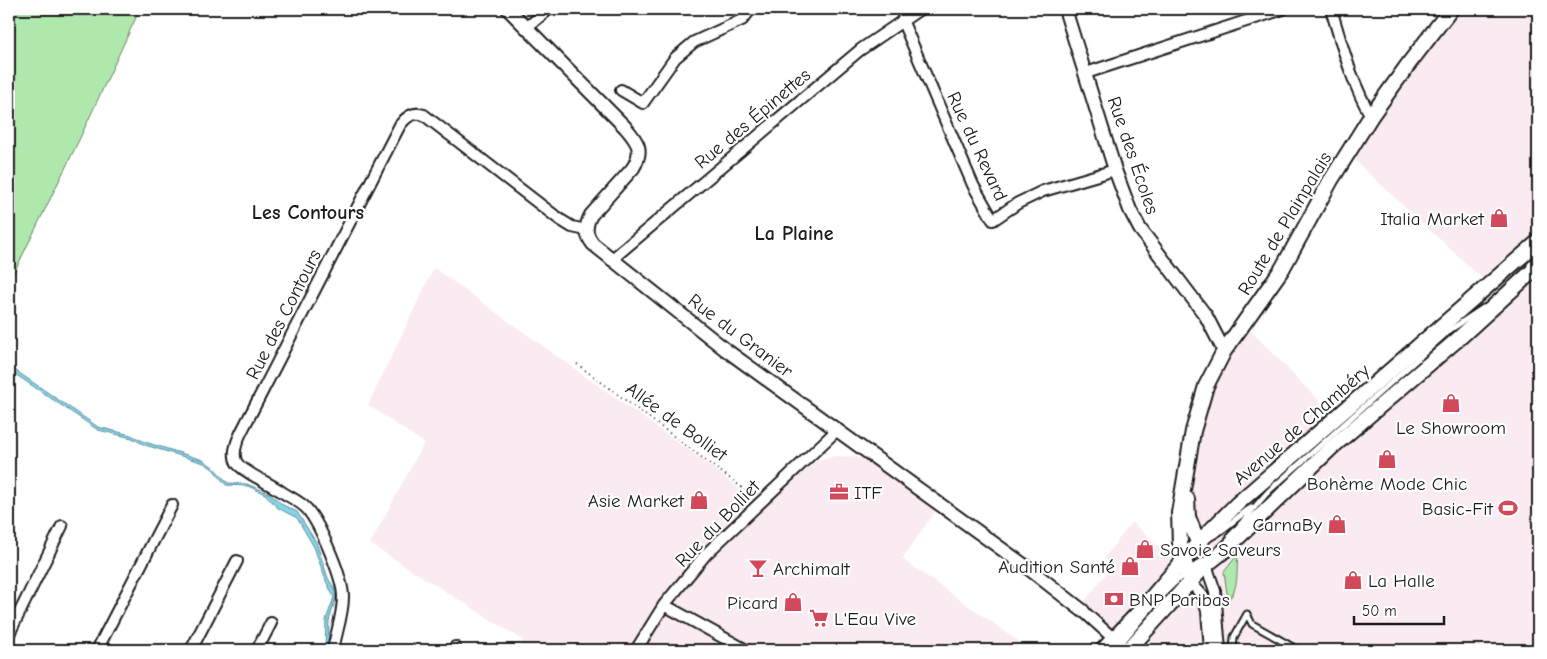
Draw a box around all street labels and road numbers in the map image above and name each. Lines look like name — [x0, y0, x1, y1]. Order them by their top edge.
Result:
street label: Rue des Épinettes — [690, 64, 815, 174]
street label: Rue du Revard — [942, 88, 1012, 205]
street label: Rue des Écoles — [1103, 94, 1164, 217]
street label: Route de Plainpalais — [1233, 148, 1336, 299]
street label: Rue des Contours — [242, 246, 326, 383]
street label: Rue du Granier — [684, 289, 797, 383]
street label: Avenue de Chambéry — [1229, 359, 1375, 490]
street label: Allée de Bolliet — [621, 378, 732, 466]
street label: Rue du Bolliet — [671, 475, 765, 572]

